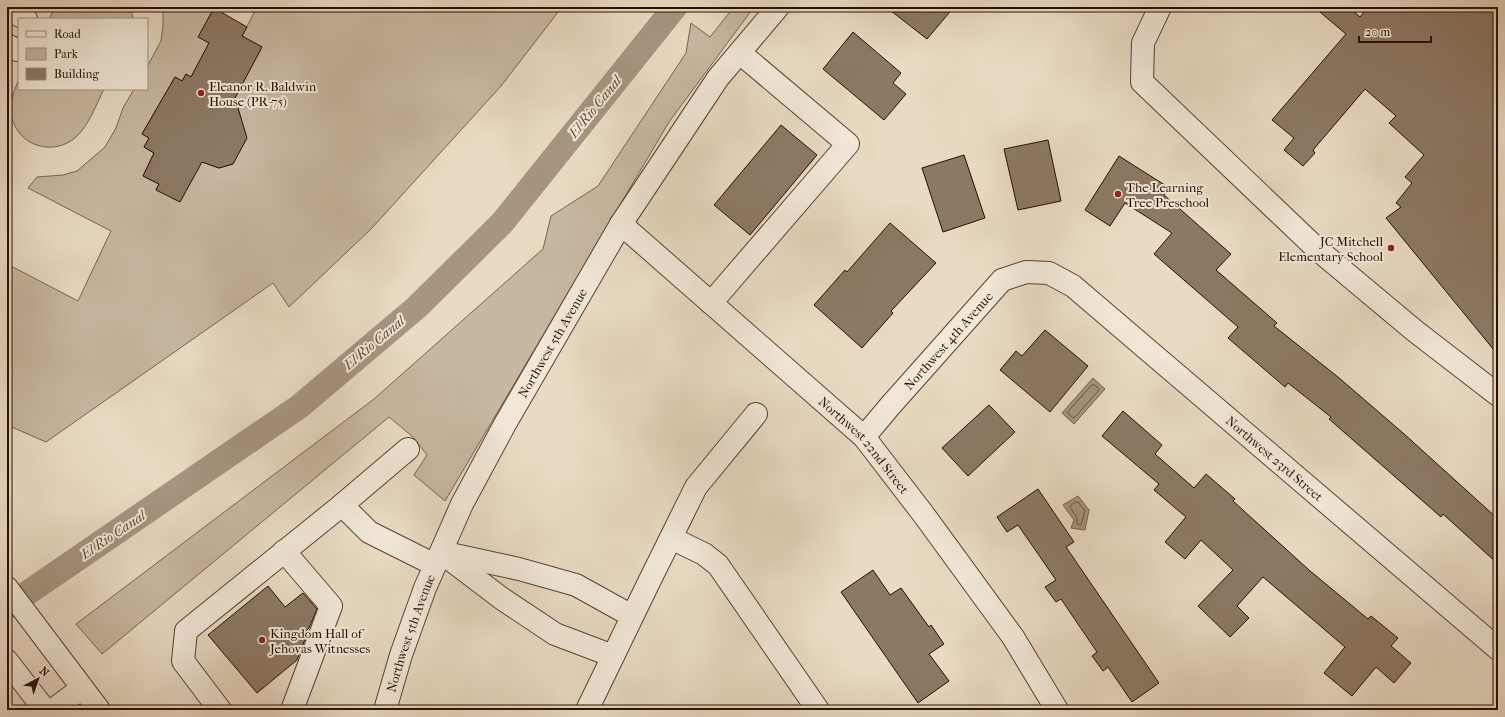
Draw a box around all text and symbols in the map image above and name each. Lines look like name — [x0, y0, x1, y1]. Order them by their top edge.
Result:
legend — [18, 18, 148, 90]
scale bar — [1359, 18, 1431, 44]
text: 20 m — [1365, 25, 1390, 39]
text: Road — [54, 27, 81, 41]
text: Park — [54, 47, 79, 61]
text: Building — [54, 67, 99, 81]
water label: El Rio Canal — [564, 72, 626, 142]
place label: Eleanor R. Baldwin House (PR-75) — [209, 79, 317, 109]
marker: Eleanor R. Baldwin House (PR-75) — [196, 88, 206, 98]
place label: The Learning Tree Preschool — [1126, 180, 1209, 210]
marker: The Learning Tree Preschool — [1113, 189, 1123, 199]
place label: JC Mitchell Elementary School — [1278, 234, 1383, 264]
marker: JC Mitchell Elementary School — [1386, 243, 1396, 253]
street label: Northwest 5th Avenue — [515, 285, 590, 400]
street label: Northwest 4th Avenue — [901, 288, 996, 393]
water label: El Rio Canal — [339, 312, 409, 374]
street label: Northwest 22nd Street — [816, 393, 912, 497]
street label: Northwest 23rd Street — [1223, 413, 1327, 504]
water label: El Rio Canal — [77, 506, 150, 563]
street label: Northwest 5th Avenue — [383, 571, 438, 694]
place label: Kingdom Hall of Jehovas Witnesses — [269, 626, 371, 656]
marker: Kingdom Hall of Jehovas Witnesses — [257, 635, 267, 645]
north arrow — [18, 659, 58, 699]
text: N — [37, 664, 52, 680]

